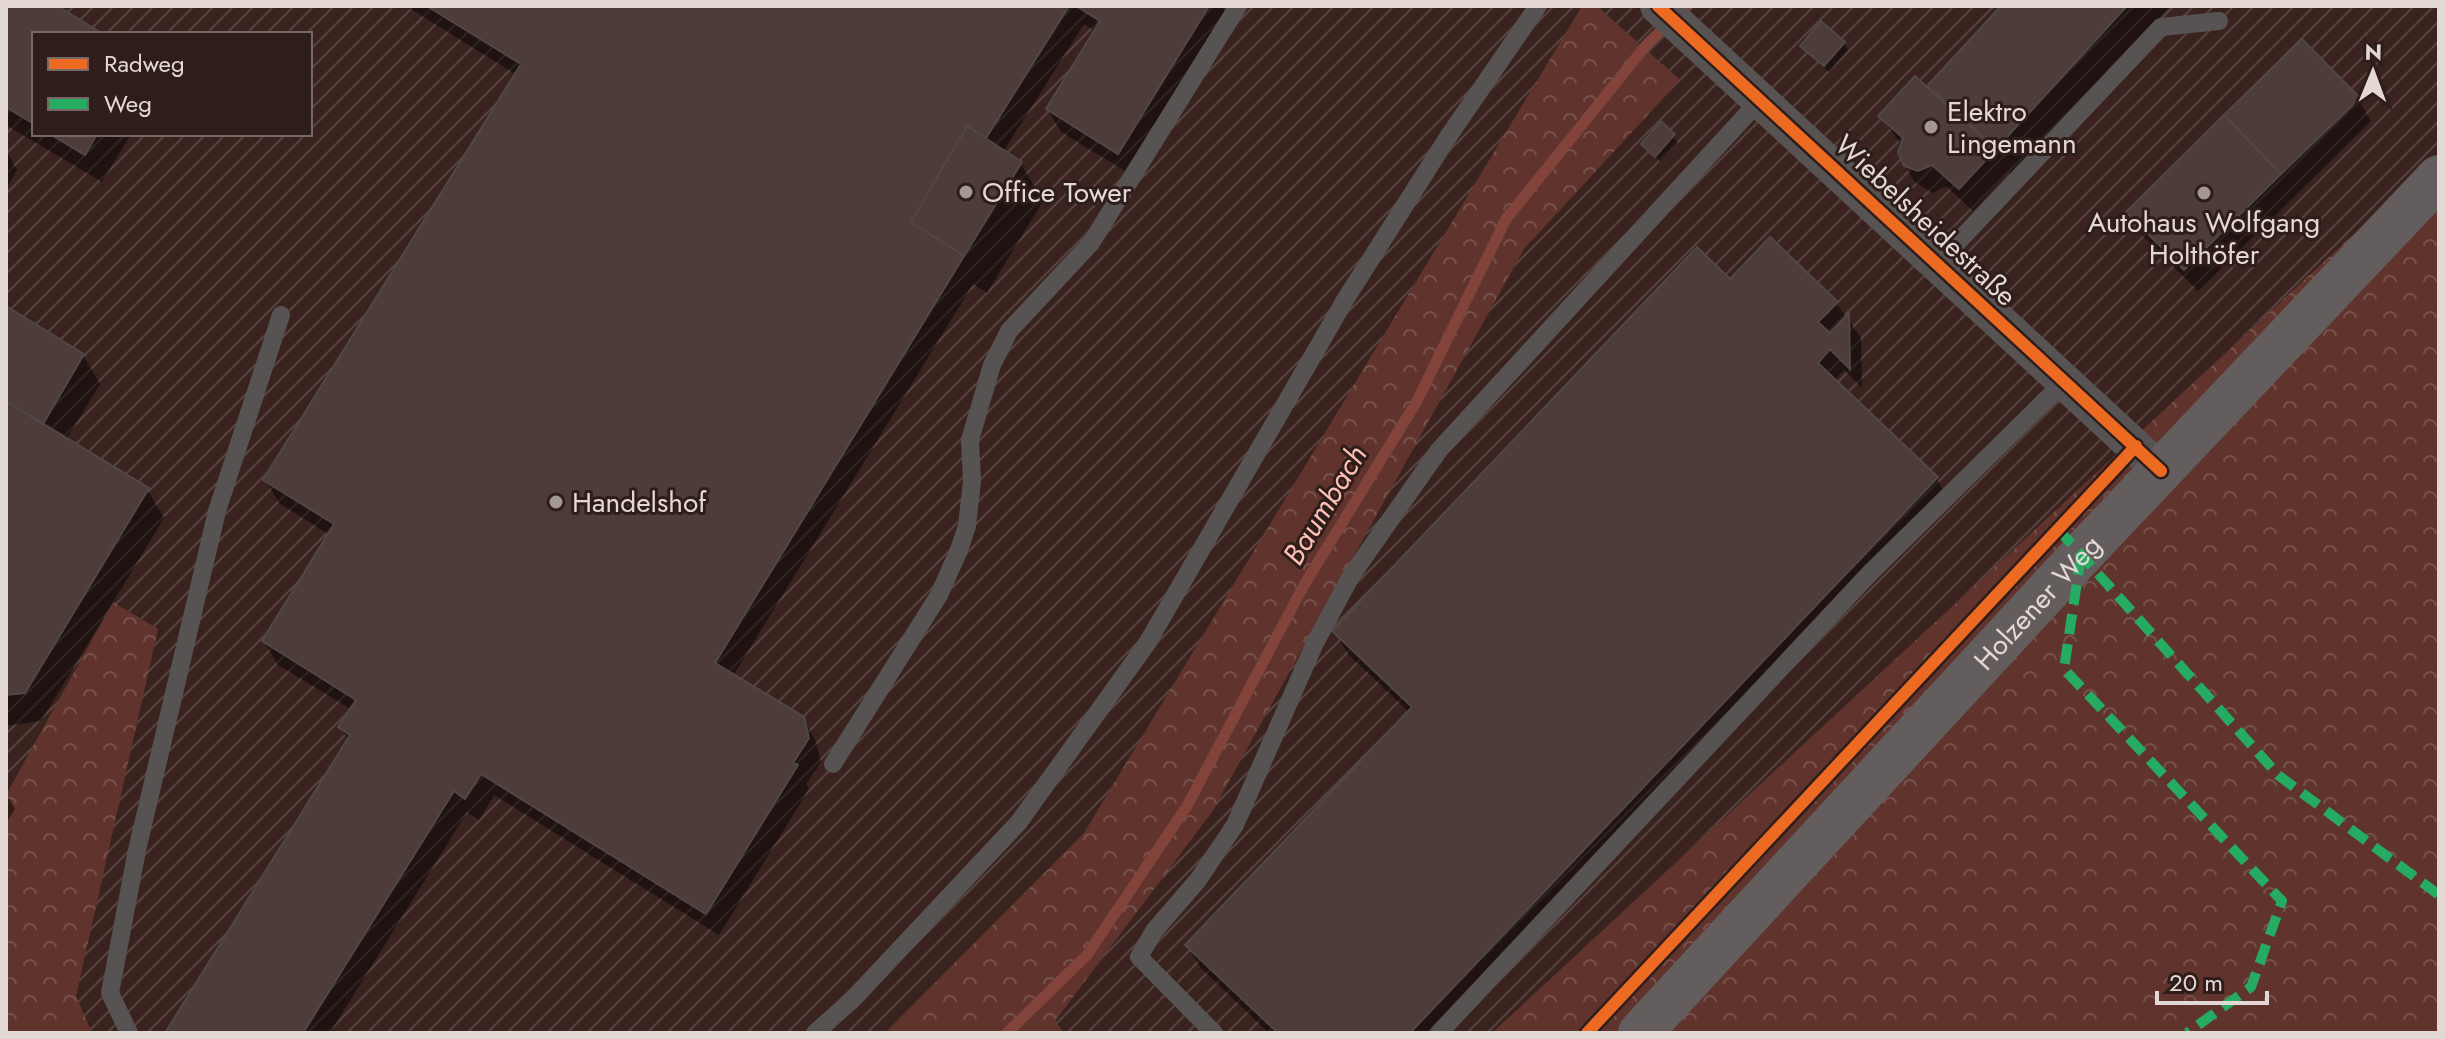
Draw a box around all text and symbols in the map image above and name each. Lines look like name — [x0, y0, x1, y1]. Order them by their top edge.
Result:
legend — [32, 32, 312, 136]
north arrow — [2333, 32, 2413, 112]
text: N — [2364, 36, 2382, 68]
text: Radweg — [104, 46, 185, 81]
text: Weg — [104, 86, 152, 121]
place label: Elektro Lingemann — [1947, 91, 2077, 164]
marker: Elektro Lingemann — [1922, 118, 1940, 136]
street label: Wiebelsheidestraße — [1826, 125, 2026, 316]
place label: Office Tower — [982, 172, 1132, 213]
marker: Office Tower — [957, 183, 975, 201]
marker: Autohaus Wolfgang Holthöfer — [2195, 184, 2213, 202]
place label: Autohaus Wolfgang Holthöfer — [2088, 202, 2320, 275]
water label: Baumbach — [1272, 437, 1377, 573]
place label: Handelshof — [572, 482, 707, 523]
marker: Handelshof — [547, 493, 565, 511]
street label: Holzener Weg — [1964, 526, 2111, 680]
scale bar — [2157, 955, 2267, 1005]
text: 20 m — [2169, 965, 2223, 1000]

